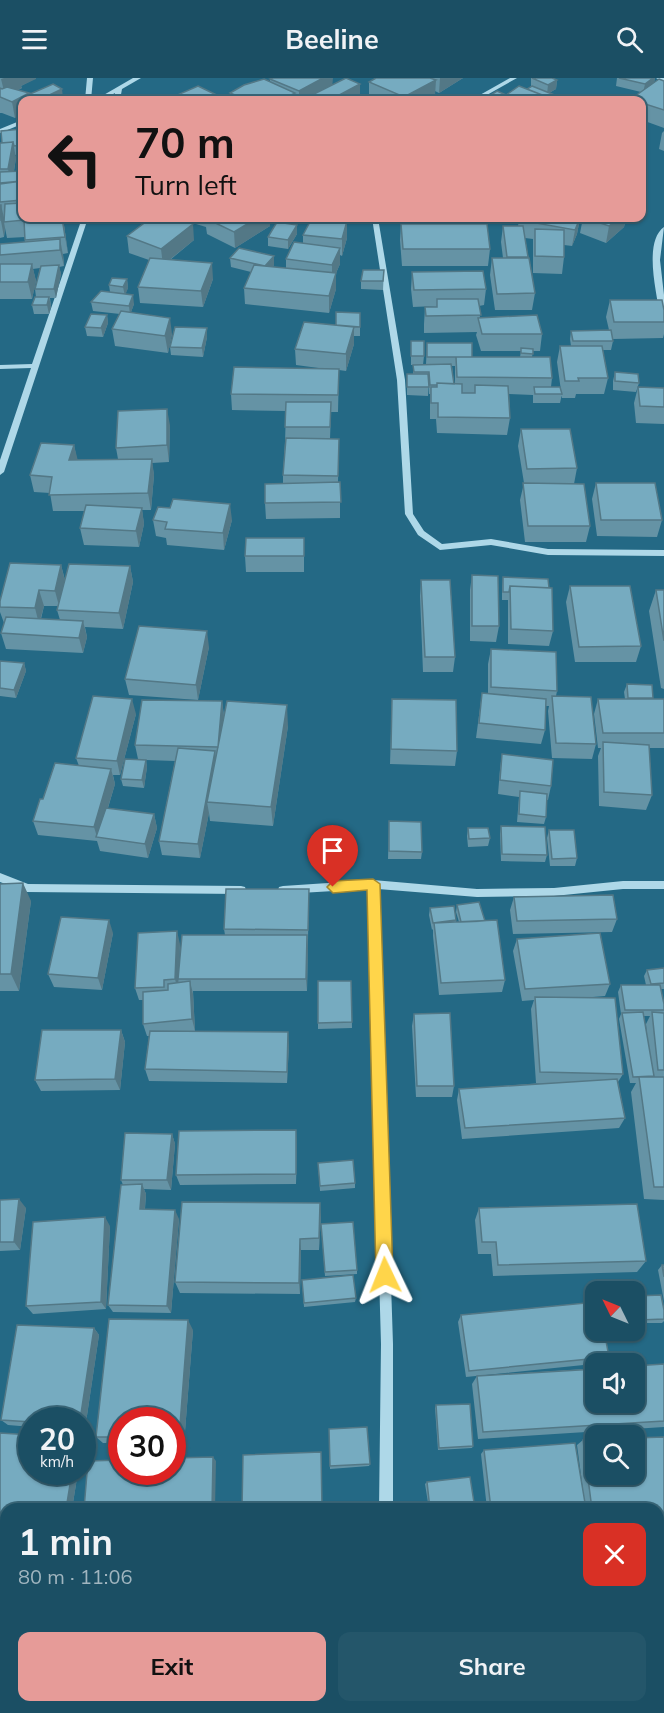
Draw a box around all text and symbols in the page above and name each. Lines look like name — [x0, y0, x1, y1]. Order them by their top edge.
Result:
text: Beeline — [285, 22, 379, 56]
icon: menu — [18, 23, 51, 56]
icon: search — [613, 23, 646, 56]
text: 70 m — [135, 116, 235, 169]
icon: left — [36, 120, 114, 198]
text: Turn left — [135, 168, 237, 202]
pin — [307, 825, 358, 887]
icon: arrive — [316, 834, 349, 867]
position arrow — [353, 1243, 417, 1307]
north arrow — [585, 1281, 645, 1341]
map controls — [585, 1281, 645, 1485]
button: sound — [585, 1353, 645, 1413]
speed limit sign: 30 — [108, 1407, 186, 1485]
text: 20 — [39, 1420, 75, 1458]
button: search — [585, 1425, 645, 1485]
text: km/h — [40, 1452, 74, 1471]
text: 1 min — [18, 1519, 113, 1564]
button: close — [583, 1523, 646, 1586]
text: 80 m · 11:06 — [18, 1564, 132, 1589]
button: Exit — [18, 1632, 326, 1701]
button: Share — [338, 1632, 646, 1701]

